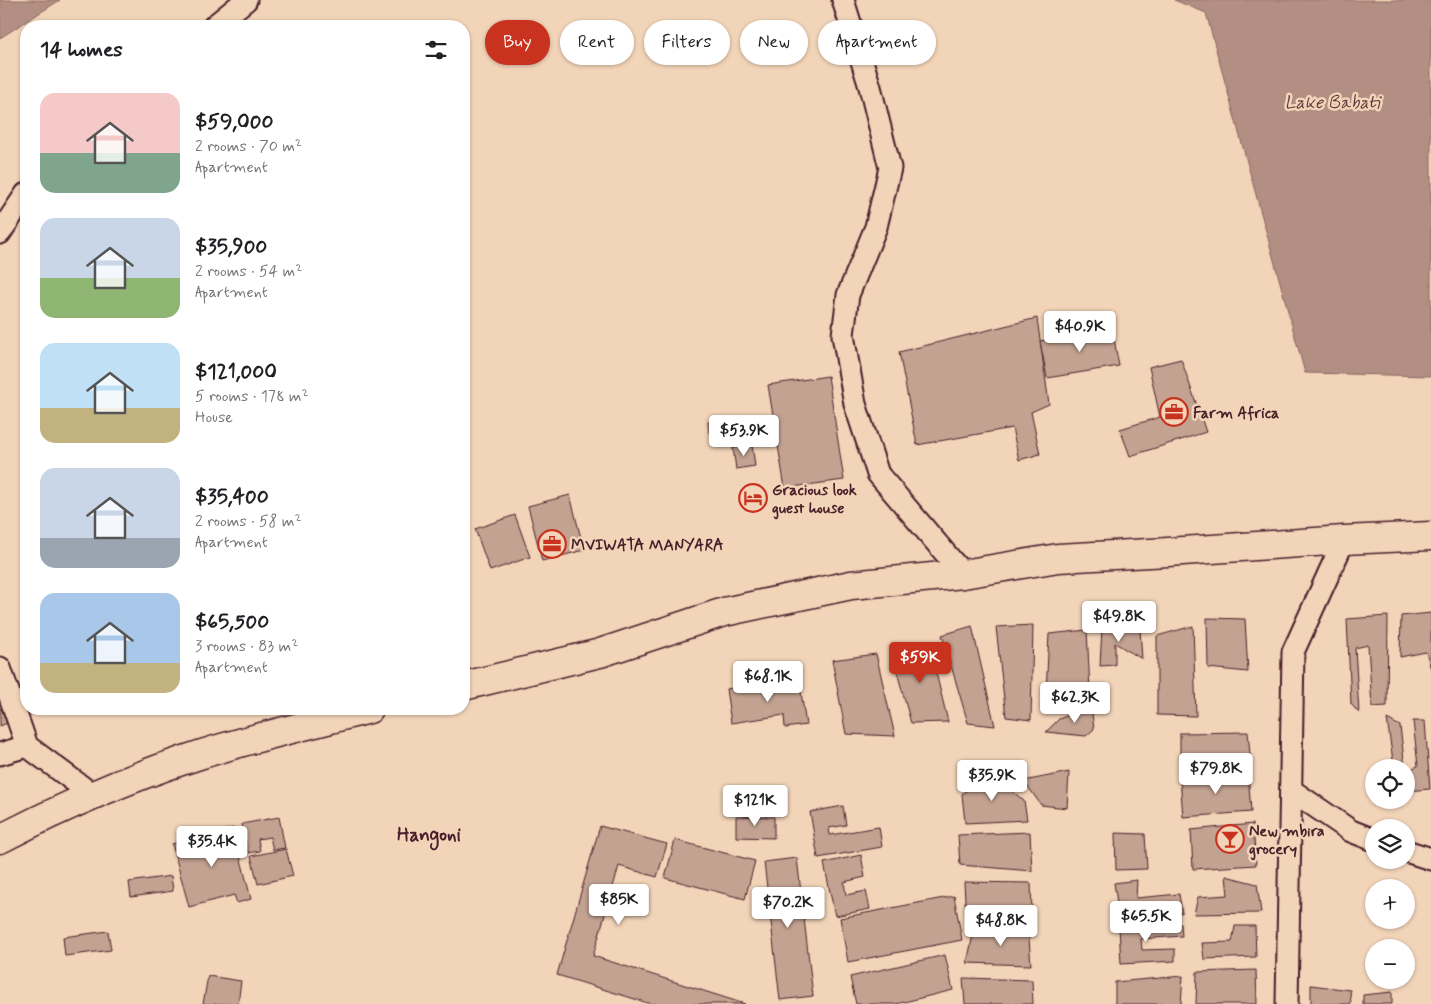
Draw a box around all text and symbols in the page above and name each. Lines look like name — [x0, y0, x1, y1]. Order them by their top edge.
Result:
chip: Buy — [485, 20, 550, 65]
chip: Rent — [560, 20, 634, 65]
chip: Filters — [644, 20, 730, 65]
chip: New — [740, 20, 808, 65]
chip: Apartment — [818, 20, 936, 65]
text: 14 homes — [40, 36, 123, 64]
icon: filters — [422, 36, 450, 64]
water label: Lake Babati — [1284, 91, 1382, 115]
text: $59,000 — [195, 108, 273, 136]
icon: home — [80, 113, 140, 173]
text: 2 rooms · 70 m² — [195, 136, 302, 157]
text: Apartment — [195, 157, 268, 178]
text: $35,900 — [195, 233, 267, 261]
icon: home — [80, 238, 140, 298]
text: 2 rooms · 54 m² — [195, 261, 302, 282]
text: Apartment — [195, 282, 268, 303]
pin: $40.9K — [1039, 310, 1121, 353]
text: $40.9K — [1055, 316, 1105, 337]
text: $121,000 — [195, 358, 277, 386]
icon: home — [80, 363, 140, 423]
text: 5 rooms · 178 m² — [195, 386, 309, 407]
office icon: Farm Africa — [1159, 397, 1189, 427]
place label: Farm Africa — [1193, 403, 1279, 424]
text: House — [195, 407, 233, 428]
pin: $53.9K — [703, 414, 785, 457]
text: $53.9K — [720, 420, 768, 441]
place label: Gracious look guest house — [772, 480, 857, 520]
text: $35,400 — [195, 483, 269, 511]
hotel icon: Gracious look guest house — [738, 483, 768, 513]
icon: home — [80, 488, 140, 548]
text: 2 rooms · 58 m² — [195, 511, 301, 532]
office icon: MVIWATA MANYARA — [537, 529, 567, 559]
text: Apartment — [195, 532, 268, 553]
place label: MVIWATA MANYARA — [571, 535, 724, 556]
pin: $49.8K — [1078, 600, 1160, 643]
text: $49.8K — [1093, 606, 1145, 627]
text: $65,500 — [195, 608, 269, 636]
icon: home — [80, 613, 140, 673]
text: 3 rooms · 83 m² — [195, 636, 298, 657]
pin: $59K — [890, 642, 950, 684]
text: $59K — [900, 647, 940, 668]
text: Apartment — [195, 657, 268, 678]
pin: $68.1K — [727, 660, 809, 703]
text: $68.1K — [744, 666, 792, 687]
pin: $62.3K — [1034, 682, 1116, 724]
text: $62.3K — [1051, 687, 1099, 708]
pin: $79.8K — [1175, 752, 1257, 795]
text: $79.8K — [1190, 758, 1242, 779]
map controls — [1365, 759, 1415, 989]
button: locate — [1365, 759, 1415, 809]
pin: $35.9K — [951, 760, 1033, 802]
text: $35.9K — [968, 765, 1016, 786]
pin: $121K — [720, 784, 790, 827]
text: $121K — [734, 790, 776, 811]
button: layers — [1365, 819, 1415, 869]
place label: New mbira grocery — [1249, 821, 1325, 861]
district label: Hangoni — [397, 823, 461, 851]
bar icon: New mbira grocery — [1215, 824, 1245, 854]
pin: $35.4K — [171, 826, 253, 868]
text: $35.4K — [187, 831, 237, 852]
button: + — [1365, 879, 1415, 929]
pin: $85K — [589, 884, 649, 926]
pin: $70.2K — [747, 886, 829, 929]
text: $85K — [600, 889, 638, 910]
text: $70.2K — [763, 892, 813, 913]
pin: $65.5K — [1105, 900, 1187, 943]
pin: $48.8K — [960, 904, 1042, 947]
text: $65.5K — [1121, 906, 1171, 927]
text: $48.8K — [975, 910, 1027, 931]
button: − — [1365, 939, 1415, 989]

